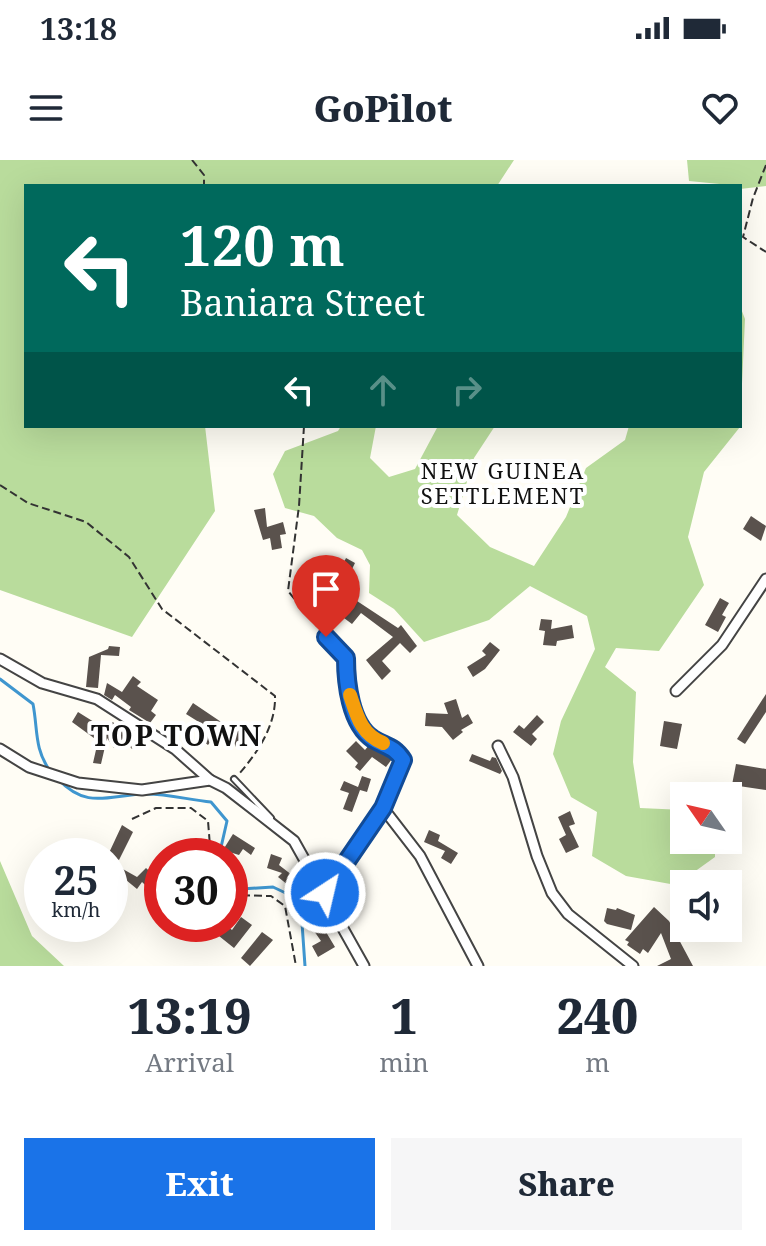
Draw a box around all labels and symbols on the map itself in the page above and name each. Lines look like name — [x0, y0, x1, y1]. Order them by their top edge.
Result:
district label: NEW GUINEA SETTLEMENT — [421, 455, 585, 510]
pin — [292, 555, 360, 637]
district label: TOP TOWN — [91, 716, 263, 754]
north arrow — [670, 782, 742, 854]
speed limit sign: 30 — [144, 838, 248, 942]
position arrow — [283, 851, 367, 935]

